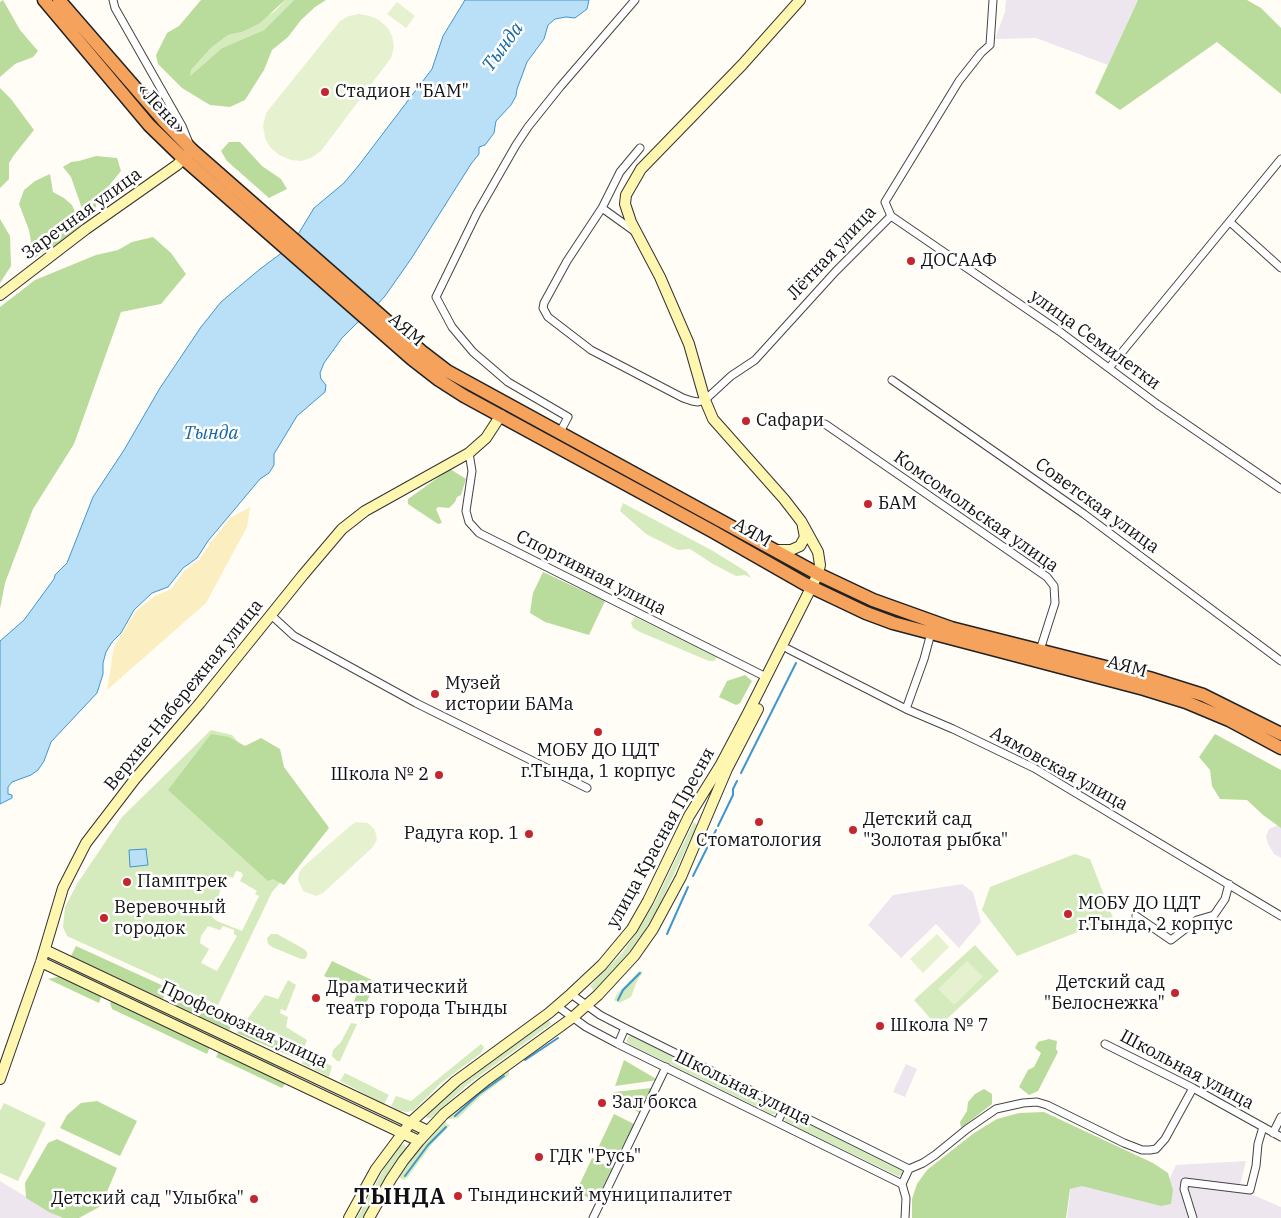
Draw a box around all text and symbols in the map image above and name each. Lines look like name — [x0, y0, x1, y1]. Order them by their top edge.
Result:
water label: Тында — [477, 18, 529, 76]
street label: «Лена» — [132, 79, 190, 139]
place label: Стадион "БАМ" — [335, 81, 469, 103]
marker: Стадион "БАМ" — [319, 86, 331, 98]
street label: Заречная улица — [18, 163, 146, 265]
street label: Лётная улица — [783, 201, 881, 305]
place label: ДОСААФ — [921, 250, 997, 272]
marker: ДОСААФ — [905, 255, 917, 267]
street label: улица Семилетки — [1025, 285, 1165, 395]
street label: АЯМ — [384, 309, 428, 351]
place label: Сафари — [756, 410, 824, 432]
marker: Сафари — [740, 415, 752, 427]
water label: Тында — [183, 423, 239, 445]
street label: Комсомольская улица — [889, 447, 1063, 577]
street label: Советская улица — [1031, 454, 1163, 558]
place label: БАМ — [878, 493, 917, 515]
marker: БАМ — [862, 498, 874, 510]
street label: АЯМ — [729, 514, 775, 552]
street label: Спортивная улица — [512, 526, 670, 620]
street label: Верхне-Набережная улица — [100, 595, 268, 795]
street label: АЯМ — [1105, 651, 1149, 683]
place label: Музей истории БАМа — [445, 673, 574, 716]
marker: Музей истории БАМа — [429, 688, 441, 700]
street label: Аямовская улица — [986, 722, 1132, 816]
marker: МОБУ ДО ЦДТ г.Тында, 1 корпус — [592, 726, 604, 738]
place label: МОБУ ДО ЦДТ г.Тында, 1 корпус — [521, 740, 675, 782]
street label: улица Красная Пресня — [602, 744, 720, 932]
place label: Школа № 2 — [330, 764, 429, 786]
marker: Школа № 2 — [433, 769, 445, 781]
place label: Детский сад "Золотая рыбка" — [863, 809, 1008, 852]
marker: Стоматология — [753, 816, 765, 828]
place label: Радуга кор. 1 — [404, 823, 519, 845]
marker: Детский сад "Золотая рыбка" — [847, 824, 859, 836]
marker: Радуга кор. 1 — [523, 828, 535, 840]
place label: Стоматология — [696, 830, 822, 852]
place label: Памптрек — [137, 871, 227, 893]
marker: Памптрек — [121, 876, 133, 888]
place label: МОБУ ДО ЦДТ г.Тында, 2 корпус — [1078, 893, 1233, 936]
place label: Веревочный городок — [114, 897, 226, 940]
marker: МОБУ ДО ЦДТ г.Тында, 2 корпус — [1062, 908, 1074, 920]
marker: Веревочный городок — [98, 912, 110, 924]
place label: Детский сад "Белоснежка" — [1044, 972, 1165, 1014]
street label: Профсоюзная улица — [157, 977, 331, 1073]
place label: Драматический театр города Тынды — [326, 977, 508, 1020]
marker: Детский сад "Белоснежка" — [1169, 987, 1181, 999]
marker: Драматический театр города Тынды — [310, 992, 322, 1004]
place label: Школа № 7 — [890, 1015, 989, 1037]
marker: Школа № 7 — [874, 1020, 886, 1032]
street label: Школьная улица — [1116, 1026, 1258, 1114]
street label: Школьная улица — [671, 1046, 815, 1130]
place label: Зал бокса — [612, 1092, 697, 1114]
marker: Зал бокса — [596, 1097, 608, 1109]
place label: ГДК "Русь" — [549, 1146, 641, 1168]
marker: ГДК "Русь" — [533, 1151, 545, 1163]
district label: ТЫНДА — [353, 1185, 447, 1211]
place label: Тындинский муниципалитет — [468, 1185, 732, 1207]
place label: Детский сад "Улыбка" — [51, 1188, 244, 1210]
marker: Тындинский муниципалитет — [452, 1190, 464, 1202]
marker: Детский сад "Улыбка" — [248, 1193, 260, 1205]

